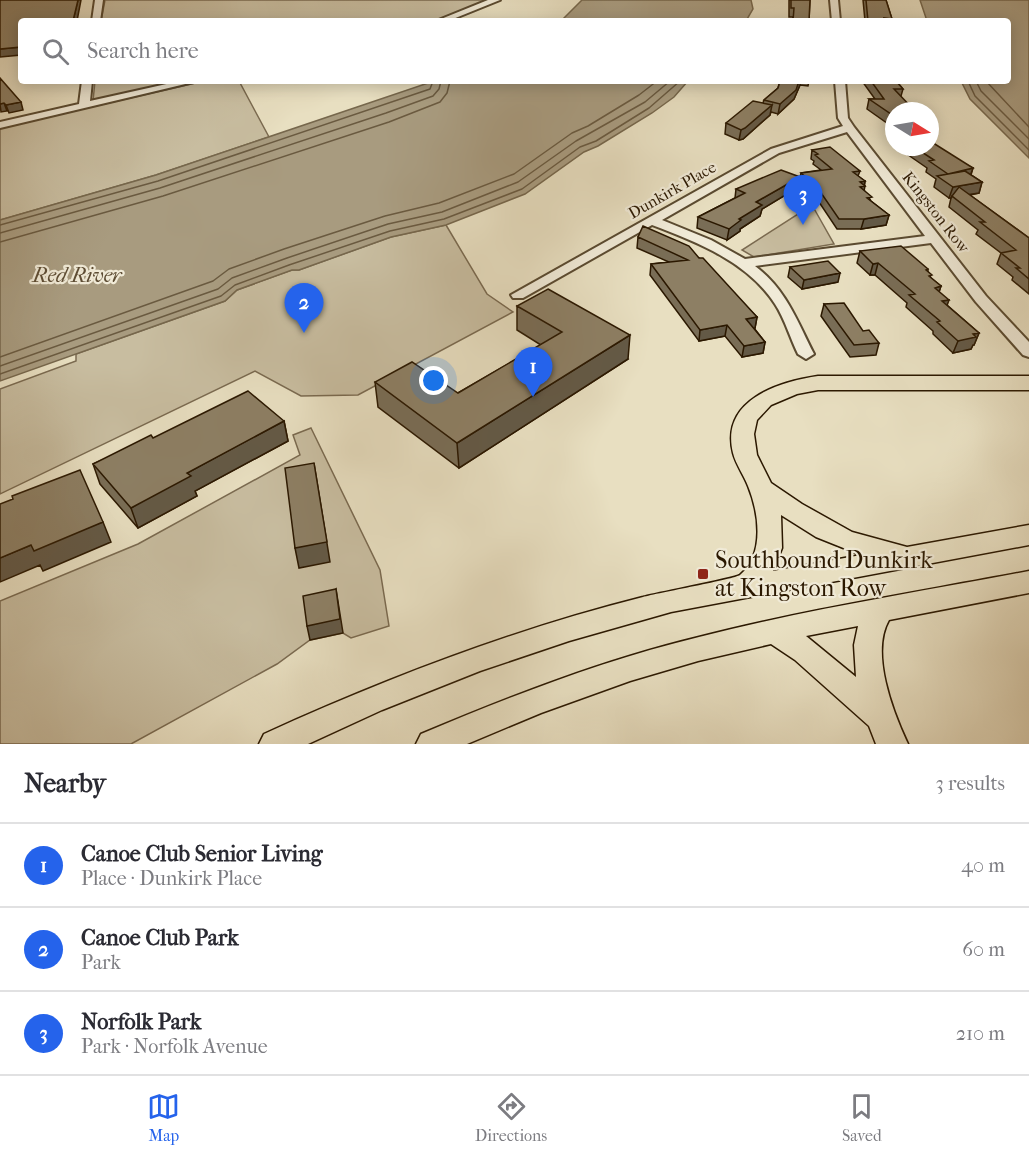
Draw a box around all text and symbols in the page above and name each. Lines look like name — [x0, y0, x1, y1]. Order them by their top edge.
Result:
search box — [18, 18, 1011, 84]
icon: search — [39, 35, 72, 68]
text: Search here — [87, 38, 199, 64]
north arrow — [885, 102, 939, 156]
street label: Dunkirk Place — [625, 157, 719, 223]
street label: Kingston Row — [898, 168, 974, 257]
pin: 3 — [784, 176, 822, 225]
water label: Red River — [30, 263, 123, 287]
pin: 2 — [284, 284, 324, 333]
pin: 1 — [514, 348, 552, 397]
your location — [419, 366, 448, 395]
place label: Southbound Dunkirk at Kingston Row — [715, 546, 933, 602]
marker: Southbound Dunkirk at Kingston Row — [696, 567, 710, 581]
text: Nearby — [24, 768, 106, 799]
text: 3 results — [936, 772, 1005, 795]
text: Canoe Club Senior Living — [81, 841, 323, 867]
text: 1 — [40, 854, 47, 877]
text: 40 m — [961, 854, 1005, 877]
text: Place · Dunkirk Place — [81, 867, 262, 890]
text: Canoe Club Park — [81, 925, 238, 951]
text: 2 — [38, 938, 49, 961]
text: 60 m — [962, 938, 1005, 961]
text: Park — [81, 951, 121, 974]
text: Norfolk Park — [81, 1009, 201, 1035]
text: 3 — [39, 1022, 48, 1045]
text: 210 m — [956, 1022, 1005, 1045]
text: Park · Norfolk Avenue — [81, 1035, 268, 1058]
tab: Map — [147, 1090, 180, 1145]
tab: Directions — [475, 1090, 547, 1145]
tab: Saved — [842, 1090, 882, 1145]

